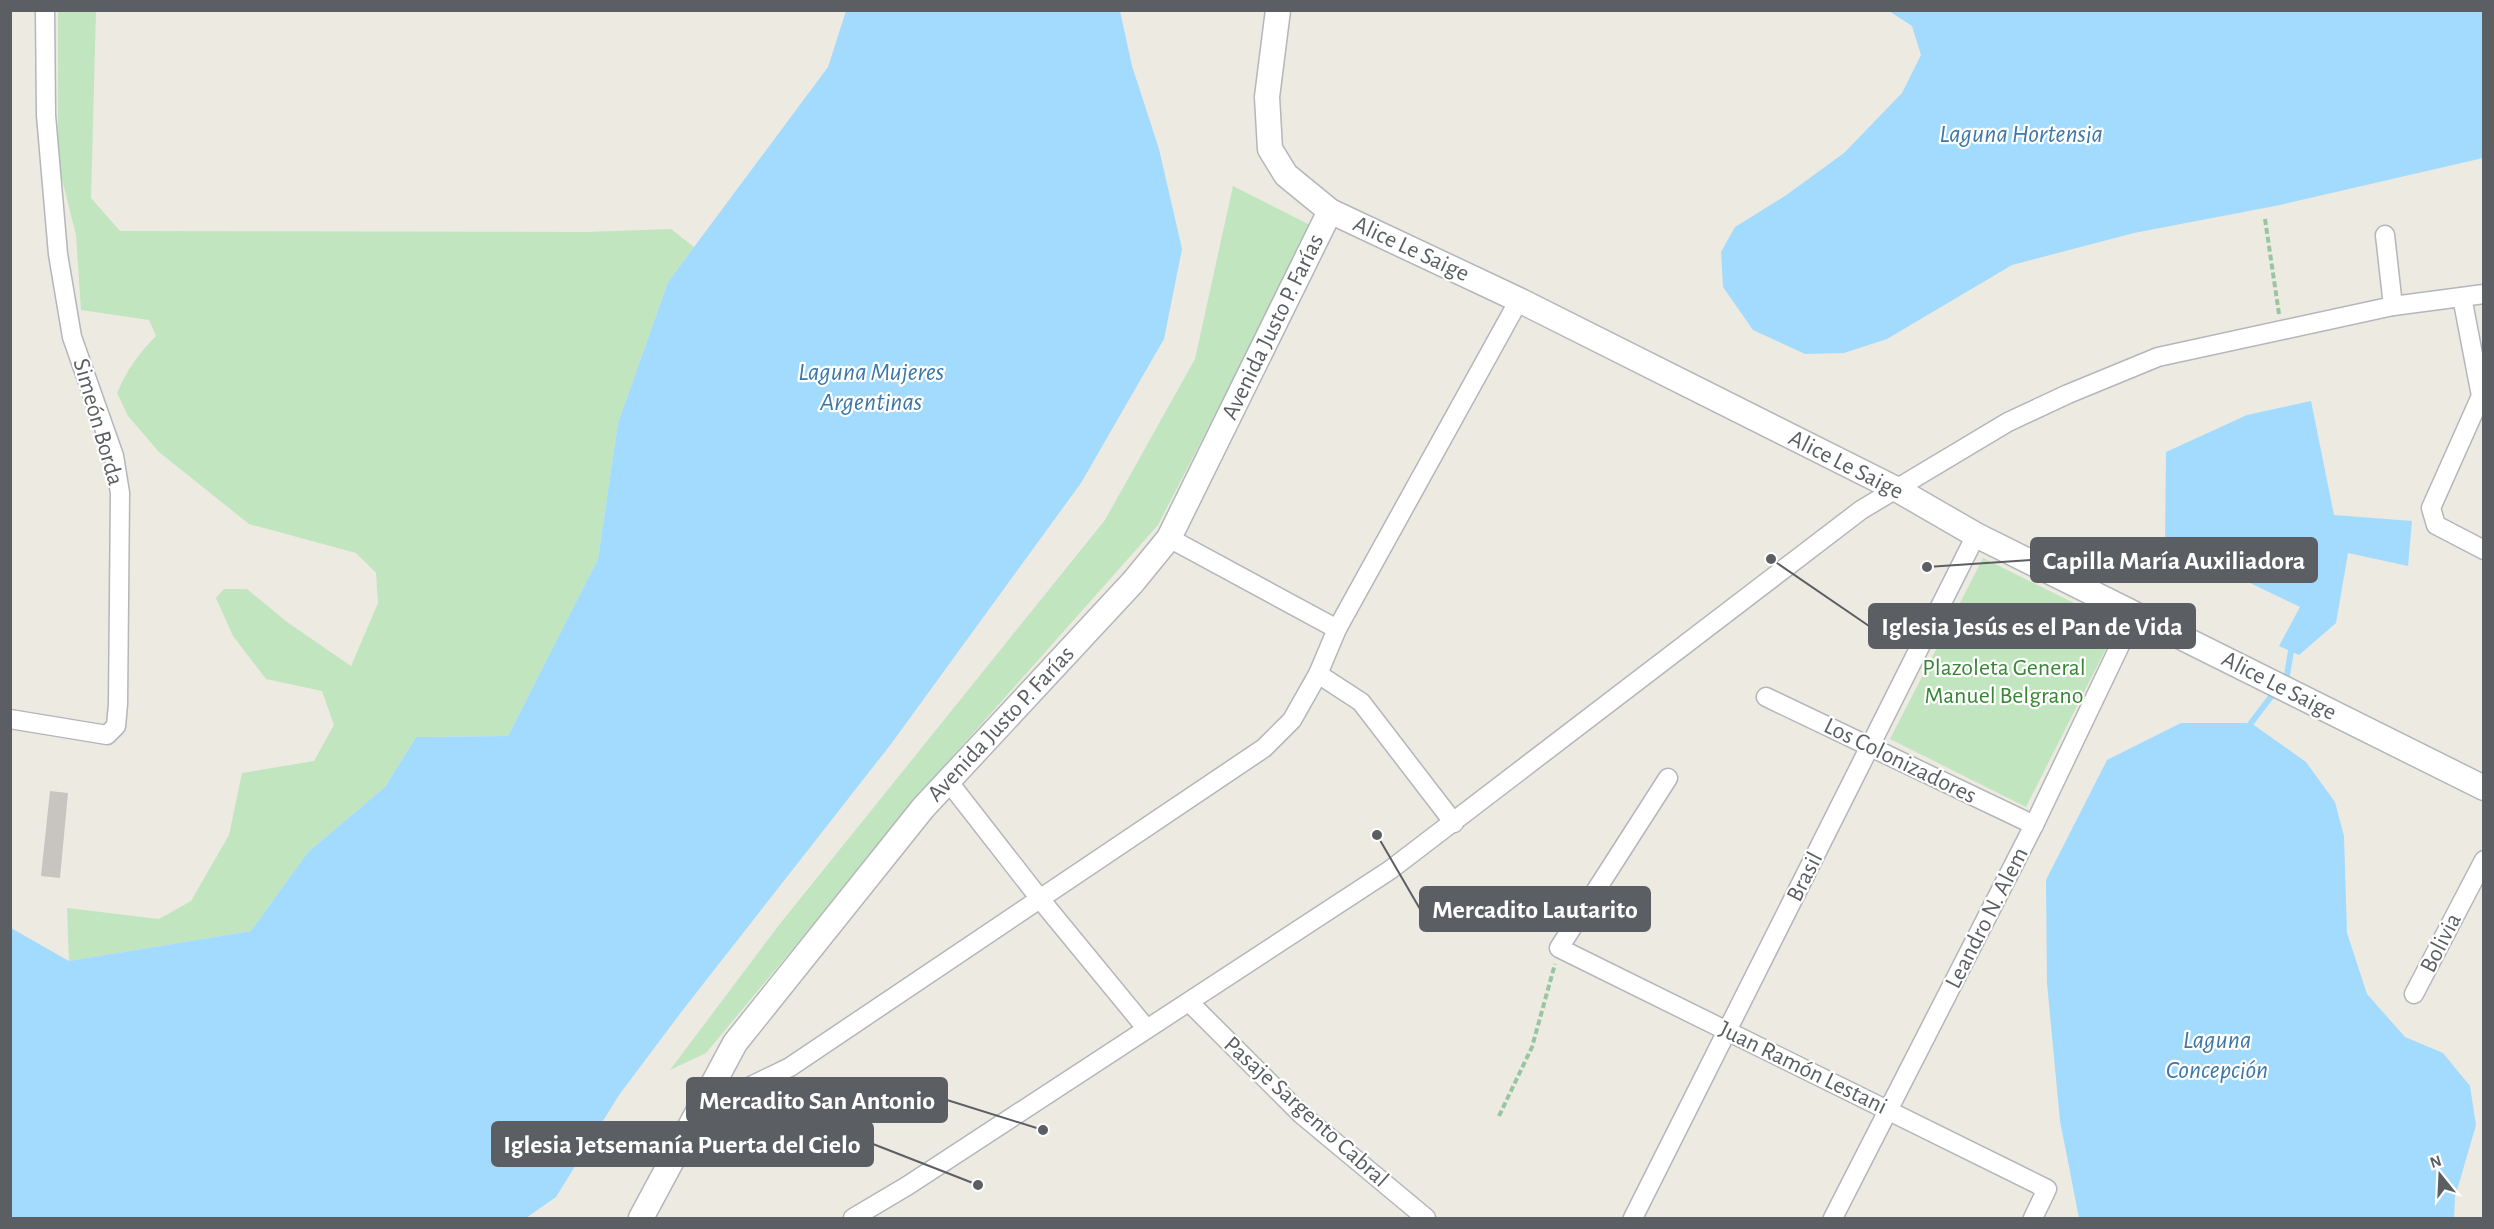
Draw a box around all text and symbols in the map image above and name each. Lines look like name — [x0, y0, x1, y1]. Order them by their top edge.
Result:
water label: Laguna Hortensia — [1939, 121, 2103, 147]
street label: Alice Le Saige — [1349, 212, 1473, 286]
street label: Avenida Justo P. Farías — [1218, 231, 1328, 423]
street label: Simeón Borda — [68, 356, 128, 488]
water label: Laguna Mujeres Argentinas — [798, 359, 944, 415]
street label: Alice Le Saige — [1785, 426, 1907, 504]
callout: Capilla María Auxiliadora — [2031, 538, 2317, 582]
text: Capilla María Auxiliadora — [2043, 548, 2305, 574]
callout: Iglesia Jesús es el Pan de Vida — [1869, 604, 2195, 648]
text: Iglesia Jesús es el Pan de Vida — [1881, 614, 2183, 640]
street label: Avenida Justo P. Farías — [923, 642, 1079, 806]
street label: Alice Le Saige — [2218, 647, 2340, 725]
park label: Plazoleta General Manuel Belgrano — [1922, 656, 2086, 708]
street label: Los Colonizadores — [1820, 714, 1980, 808]
street label: Leandro N. Alem — [1941, 843, 2033, 993]
street label: Brasil — [1783, 848, 1827, 906]
callout: Mercadito Lautarito — [1420, 887, 1650, 931]
text: Mercadito Lautarito — [1432, 897, 1638, 923]
street label: Bolivia — [2416, 909, 2466, 977]
street label: Juan Ramón Lestani — [1715, 1017, 1891, 1119]
water label: Laguna Concepción — [2166, 1027, 2268, 1083]
street label: Pasaje Sargento Cabral — [1219, 1032, 1393, 1192]
callout: Mercadito San Antonio — [687, 1078, 947, 1122]
text: Mercadito San Antonio — [699, 1088, 935, 1114]
callout: Iglesia Jetsemanía Puerta del Cielo — [492, 1122, 873, 1166]
text: Iglesia Jetsemanía Puerta del Cielo — [503, 1132, 861, 1158]
north arrow — [2410, 1145, 2470, 1205]
text: N — [2428, 1152, 2443, 1171]

